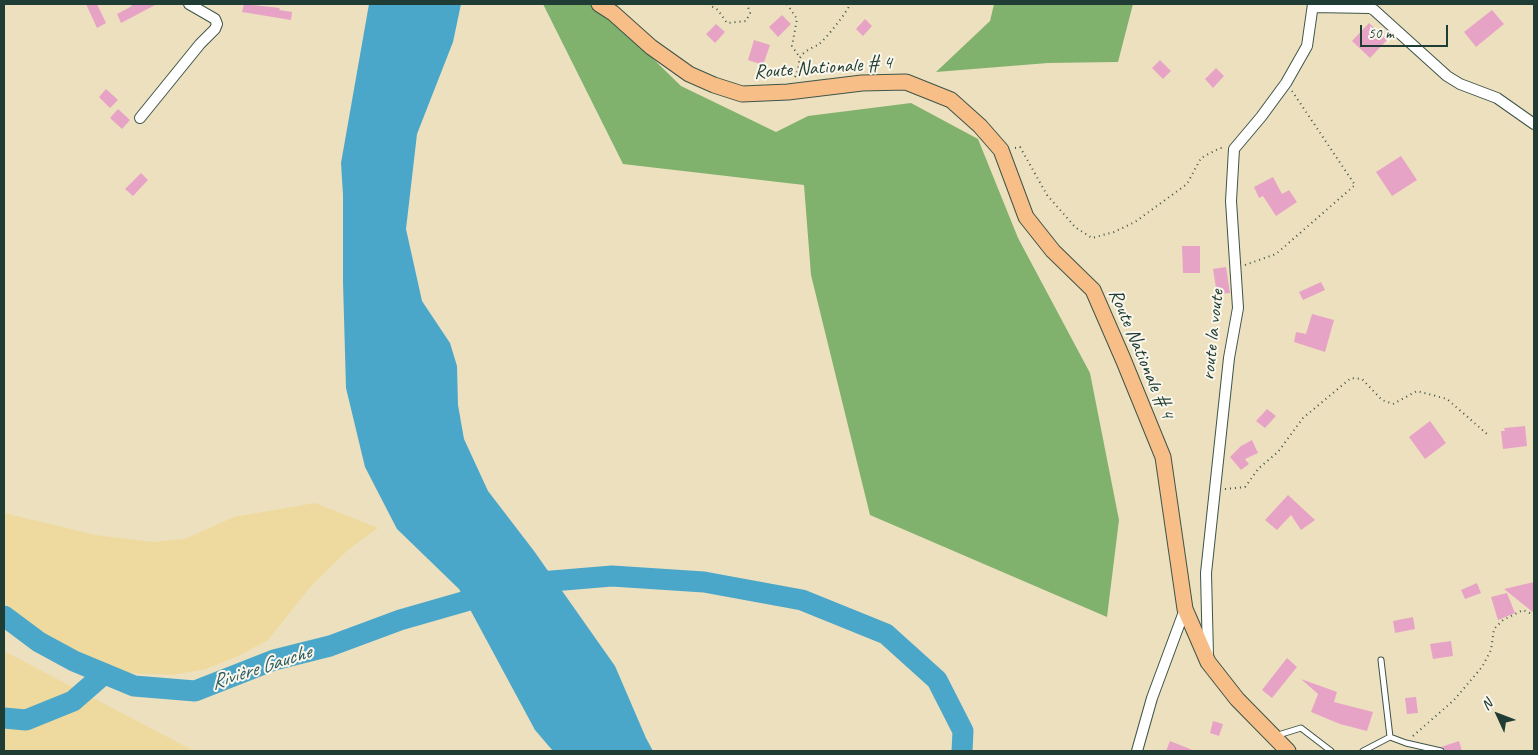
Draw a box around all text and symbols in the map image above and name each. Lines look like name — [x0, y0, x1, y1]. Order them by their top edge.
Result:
scale bar — [1363, 15, 1450, 47]
text: 50 m — [1368, 24, 1394, 43]
street label: Route Nationale # 4 — [753, 51, 893, 85]
street label: Route Nationale # 4 — [1103, 286, 1179, 422]
street label: route la voute — [1196, 289, 1230, 381]
water label: Rivière Gauche — [208, 640, 314, 696]
north arrow — [1473, 690, 1523, 740]
text: N — [1477, 695, 1496, 713]

